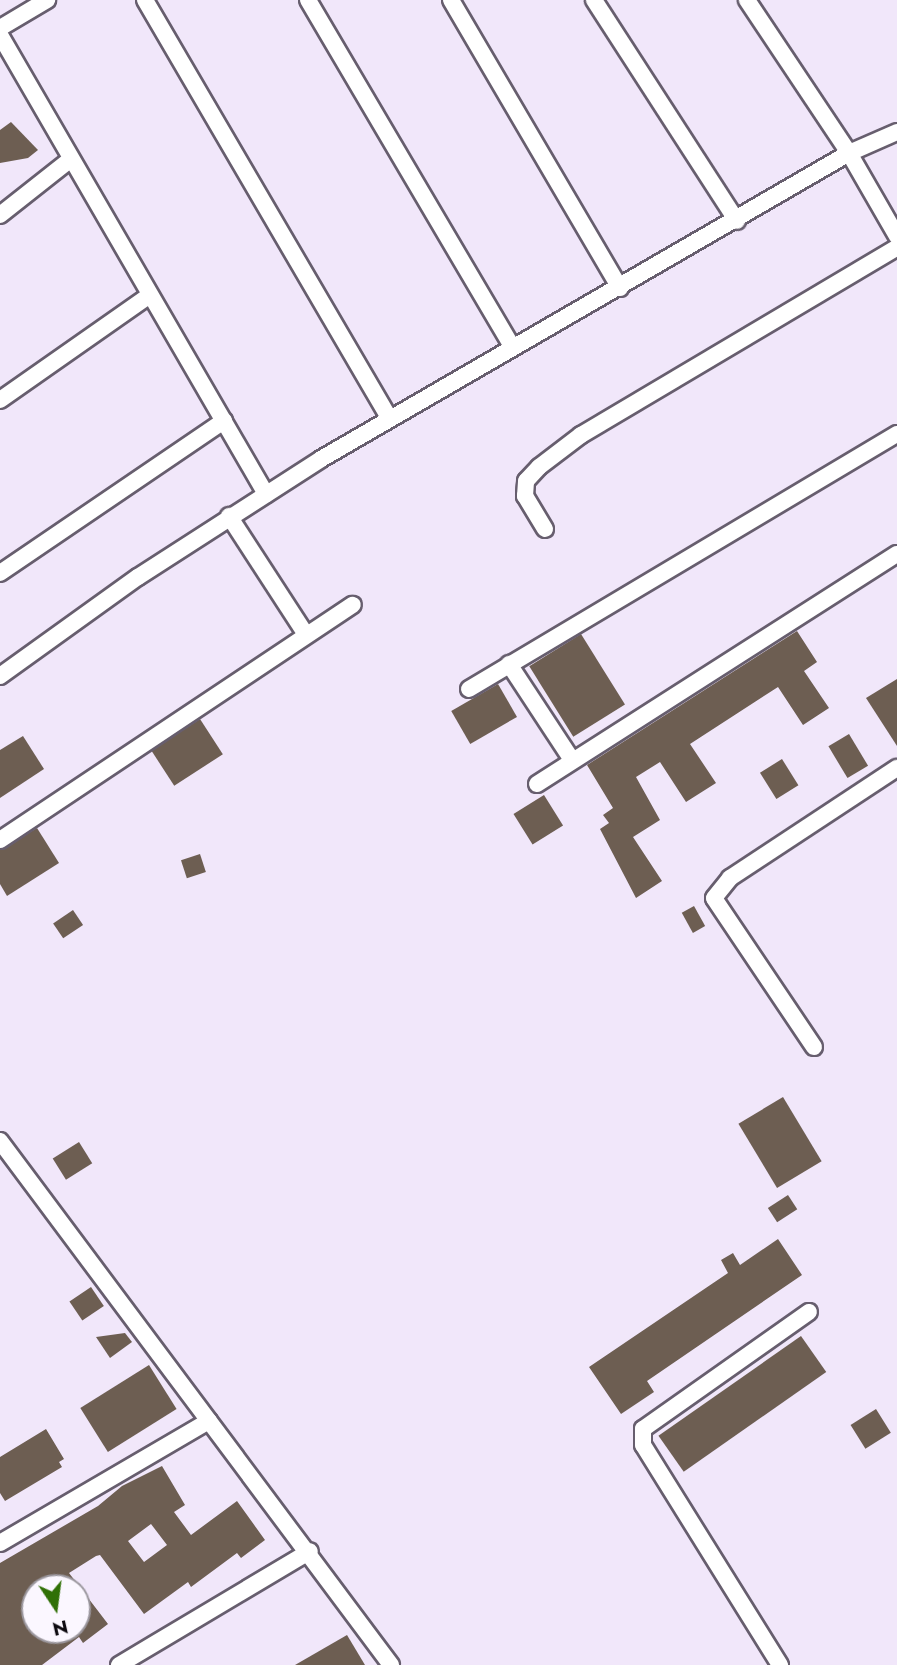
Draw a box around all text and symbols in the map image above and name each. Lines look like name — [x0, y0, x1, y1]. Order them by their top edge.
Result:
north arrow — [21, 1574, 91, 1644]
text: N — [50, 1613, 71, 1643]

